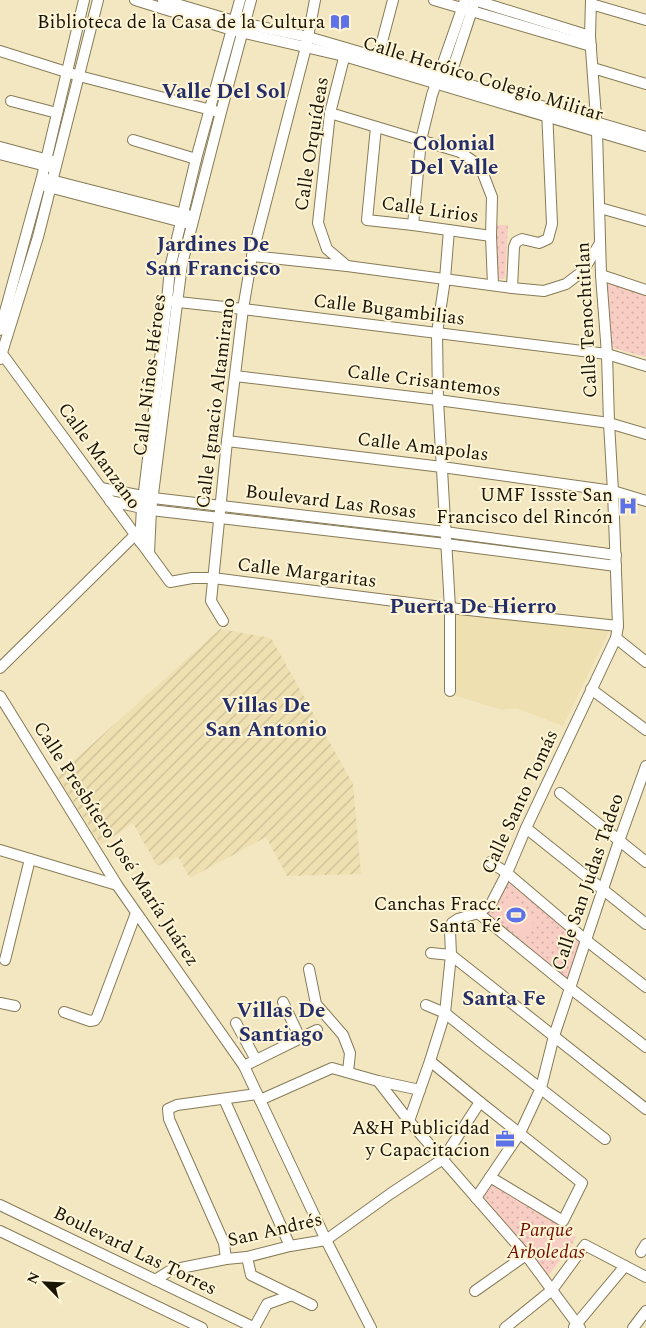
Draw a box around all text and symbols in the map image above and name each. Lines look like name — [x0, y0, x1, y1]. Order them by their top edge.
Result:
place label: Biblioteca de la Casa de la Cultura — [37, 8, 326, 37]
library icon: Biblioteca de la Casa de la Cultura — [329, 11, 351, 33]
street label: Calle Heróico Colegio Militar — [359, 29, 607, 130]
street label: Calle Orquídeas — [287, 75, 337, 213]
district label: Valle Del Sol — [162, 76, 287, 108]
district label: Colonial Del Valle — [410, 128, 498, 184]
street label: Calle Lirios — [379, 189, 481, 231]
district label: Jardines De San Francisco — [146, 229, 280, 285]
street label: Calle Tenochtitlan — [568, 241, 606, 399]
street label: Calle Bugambilias — [312, 286, 466, 334]
street label: Calle Niños Héroes — [126, 292, 174, 458]
street label: Calle Ignacio Altamirano — [189, 296, 243, 510]
street label: Calle Crisantemos — [345, 357, 503, 405]
street label: Calle Manzano — [50, 396, 148, 516]
street label: Calle Amapolas — [356, 425, 490, 469]
street label: Boulevard Las Rosas — [244, 477, 418, 527]
place label: UMF Issste San Francisco del Rincón — [436, 481, 613, 532]
hospital icon: UMF Issste San Francisco del Rincón — [617, 495, 639, 517]
street label: Calle Margaritas — [236, 550, 378, 596]
district label: Puerta De Hierro — [389, 591, 557, 623]
district label: Villas De San Antonio — [205, 690, 327, 746]
street label: Calle Presbítero José María Juárez — [26, 716, 206, 972]
street label: Calle Santo Tomás — [474, 725, 566, 879]
street label: Calle San Judas Tadeo — [544, 789, 632, 975]
place label: Canchas Fracc. Santa Fé — [374, 890, 501, 941]
sports icon: Canchas Fracc. Santa Fé — [505, 904, 527, 926]
district label: Santa Fe — [462, 983, 546, 1015]
district label: Villas De Santiago — [237, 995, 325, 1051]
place label: A&H Publicidad y Capacitacion — [352, 1114, 490, 1165]
office icon: A&H Publicidad y Capacitacion — [494, 1128, 516, 1150]
street label: Boulevard Las Torres — [48, 1199, 222, 1303]
street label: San Andrés — [225, 1205, 325, 1255]
park label: Parque Arboledas — [506, 1216, 585, 1267]
north arrow — [20, 1258, 70, 1308]
text: N — [22, 1268, 45, 1287]

